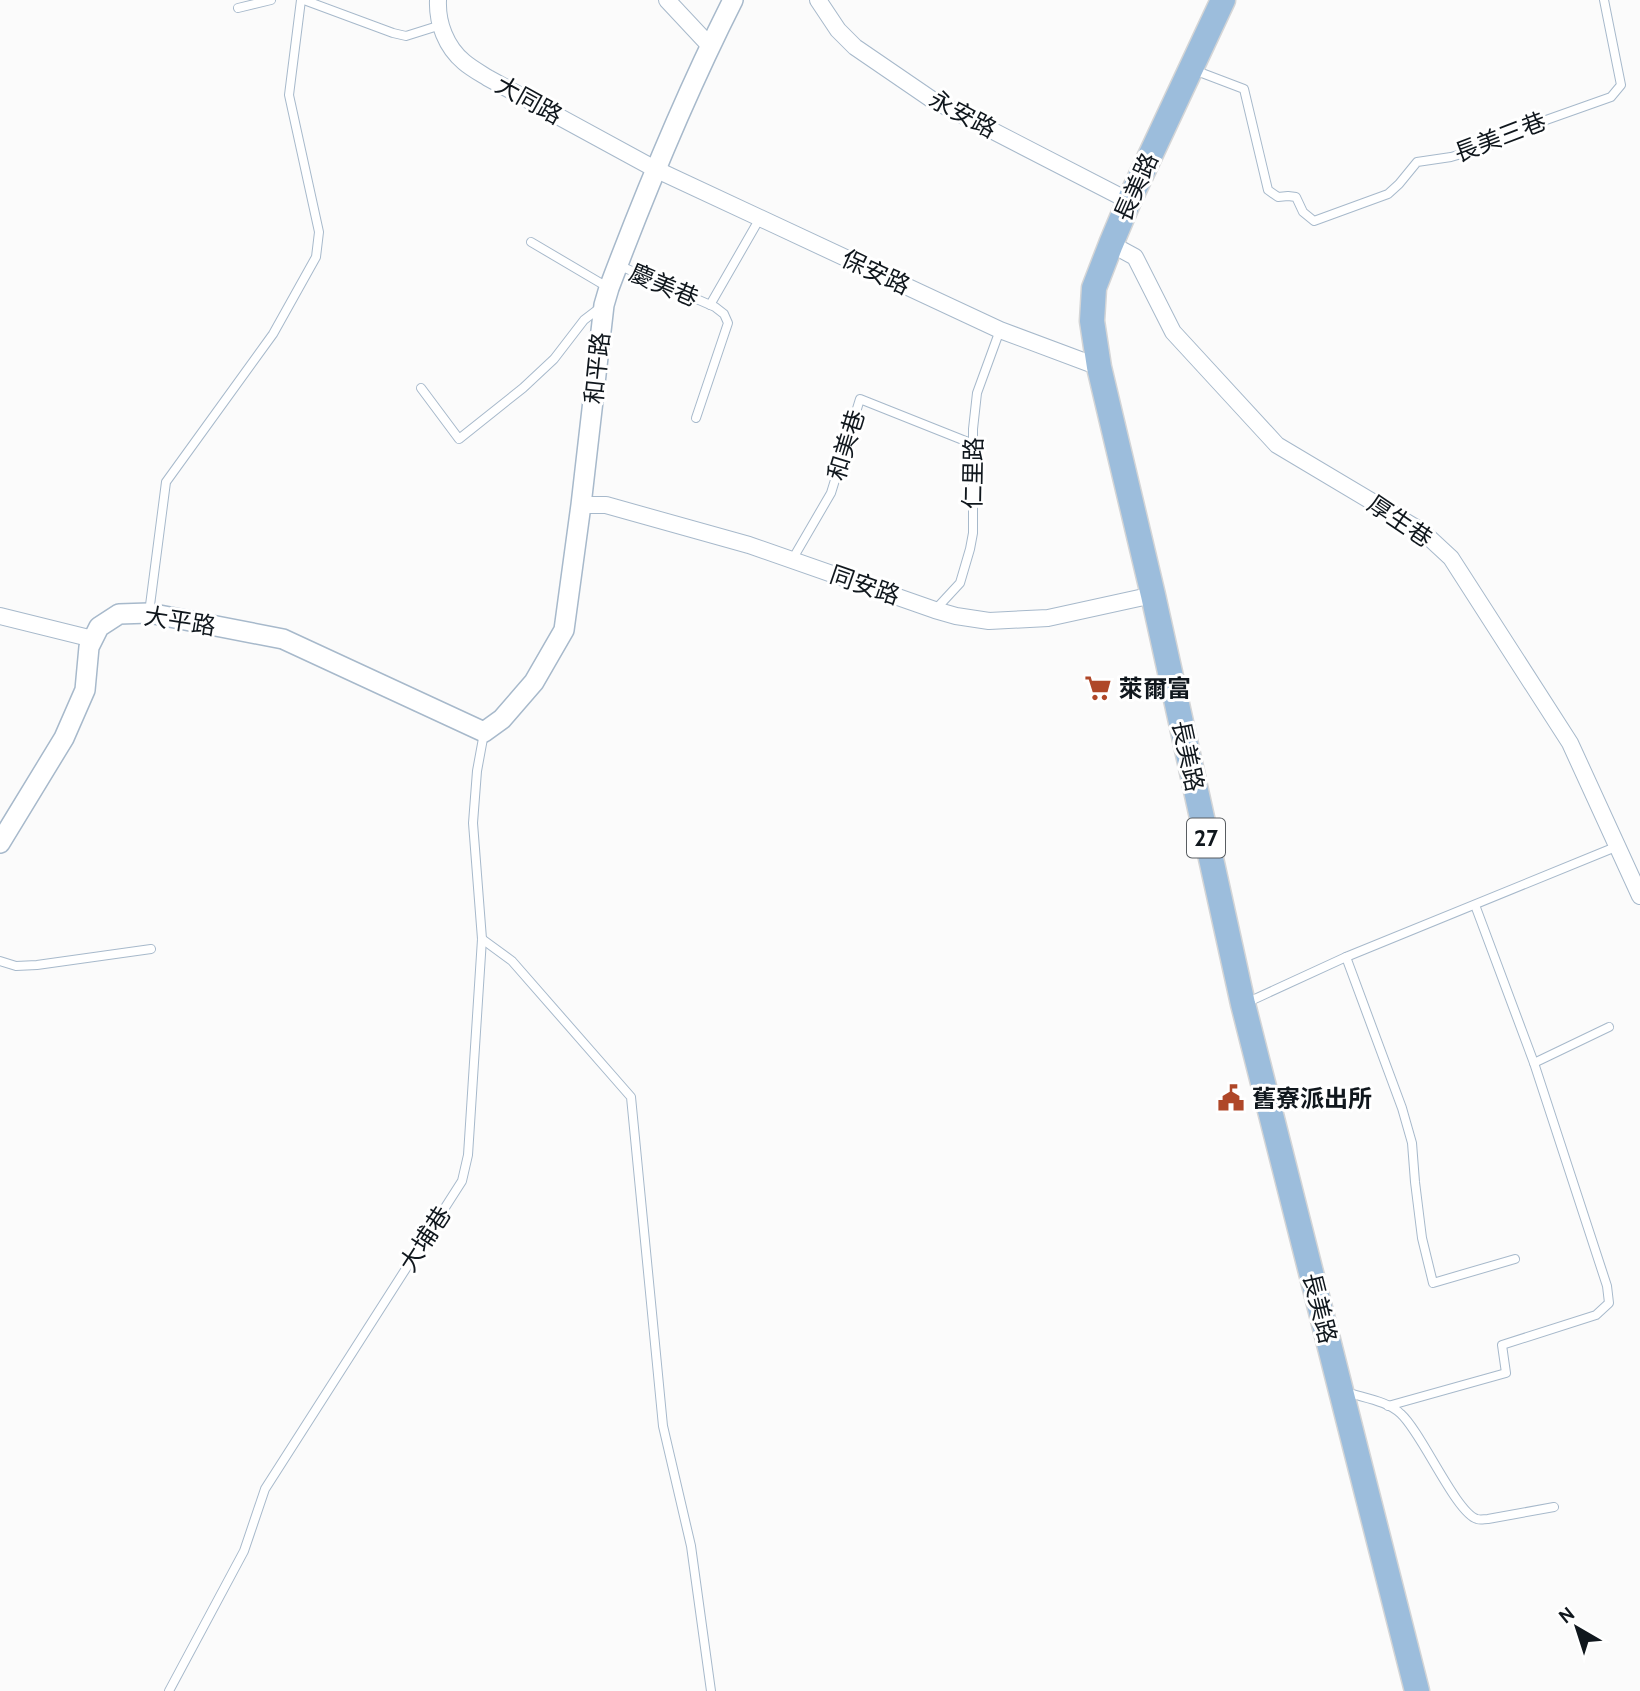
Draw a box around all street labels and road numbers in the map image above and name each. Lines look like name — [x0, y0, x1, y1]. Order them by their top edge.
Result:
street label: 大同路 — [490, 70, 568, 130]
street label: 永安路 — [924, 84, 1002, 144]
street label: 長美三巷 — [1450, 106, 1550, 168]
street label: 長美路 — [1108, 148, 1164, 226]
street label: 保安路 — [837, 244, 915, 300]
street label: 慶美巷 — [625, 258, 703, 312]
street label: 和平路 — [579, 331, 615, 405]
street label: 和美巷 — [822, 406, 870, 484]
street label: 仁里路 — [958, 437, 988, 509]
street label: 厚生巷 — [1362, 489, 1438, 553]
street label: 同安路 — [826, 560, 904, 610]
street label: 大平路 — [142, 601, 218, 641]
street label: 長美路 — [1166, 718, 1210, 794]
road number: 27 — [1187, 818, 1225, 858]
street label: 大埔巷 — [393, 1201, 457, 1277]
street label: 長美路 — [1297, 1270, 1343, 1346]

